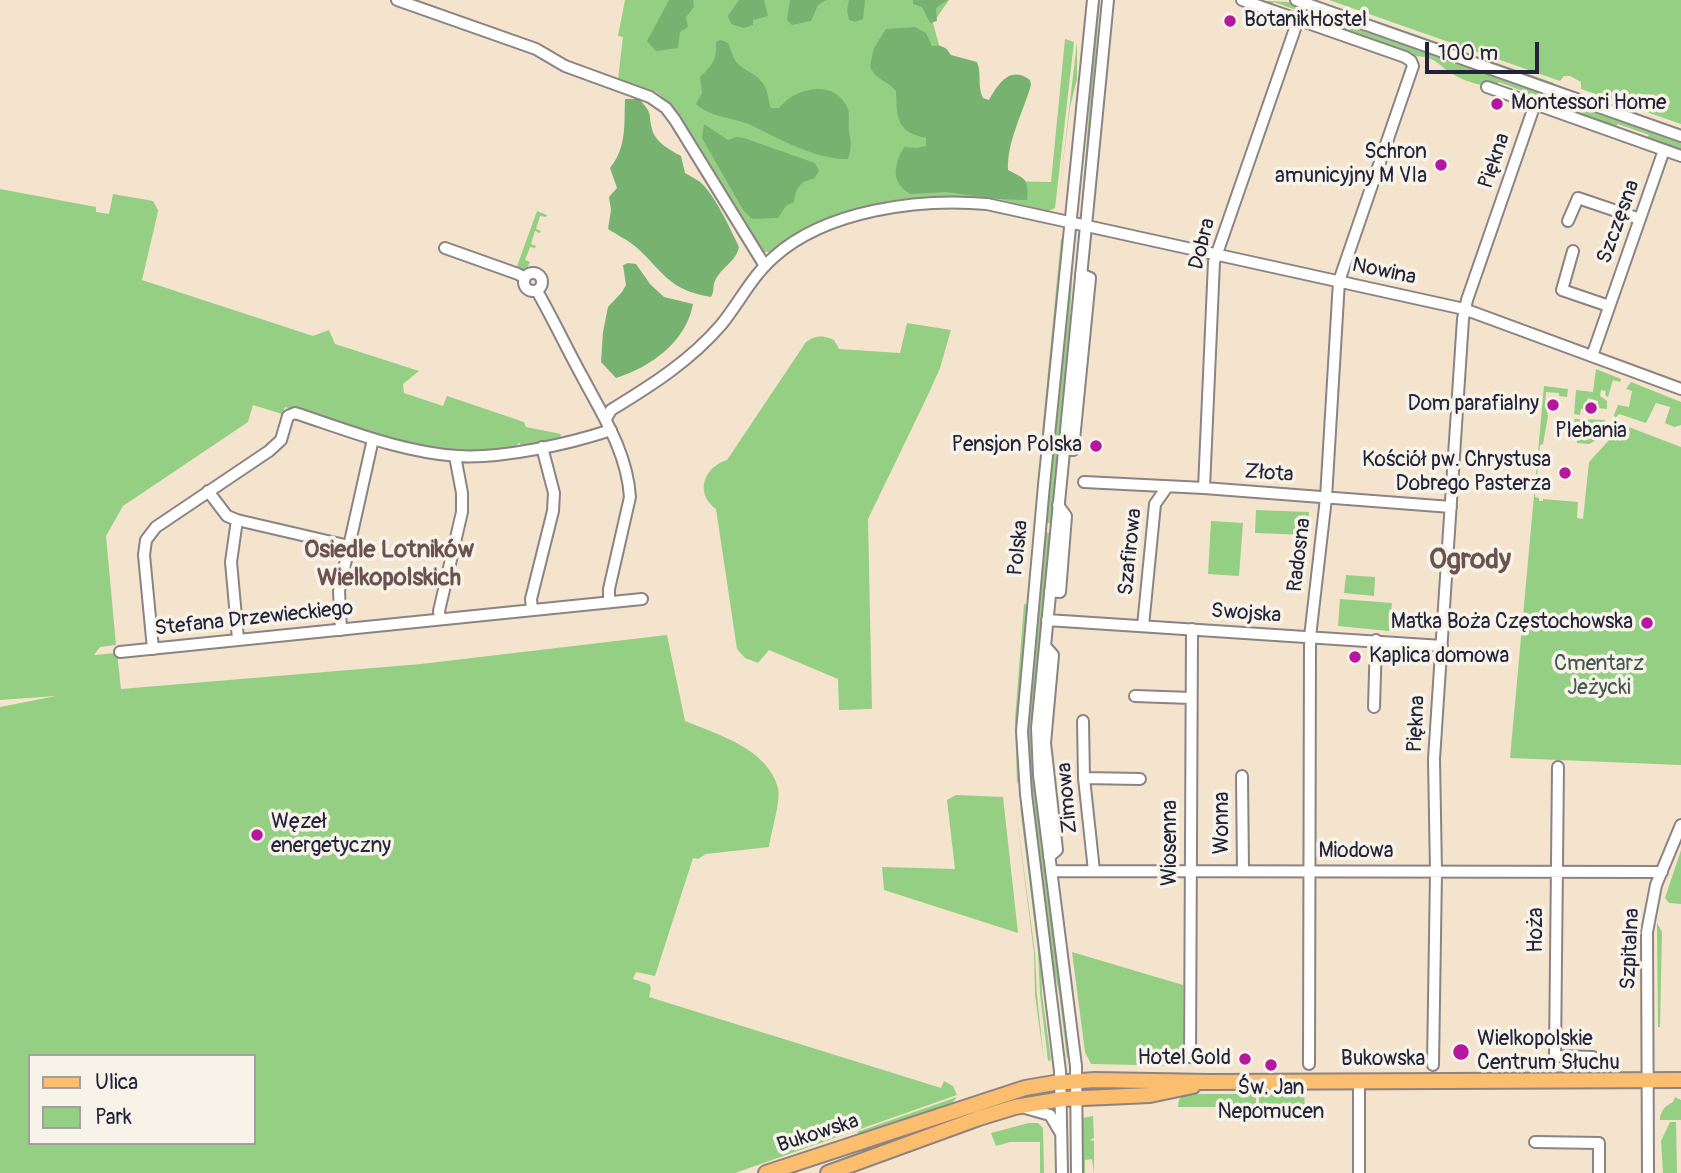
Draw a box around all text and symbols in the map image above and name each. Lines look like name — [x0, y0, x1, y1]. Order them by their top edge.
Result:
place label: BotanikHostel — [1244, 8, 1367, 34]
marker: BotanikHostel — [1222, 13, 1238, 29]
scale bar — [1429, 28, 1543, 72]
text: 100 m — [1438, 40, 1498, 67]
place label: Montessori Home — [1511, 91, 1666, 117]
marker: Montessori Home — [1489, 96, 1505, 112]
street label: Piękna — [1474, 130, 1516, 192]
place label: Schron amunicyjny M VIa — [1275, 140, 1427, 190]
marker: Schron amunicyjny M VIa — [1433, 157, 1449, 173]
street label: Szczęsna — [1592, 177, 1646, 267]
street label: Dobra — [1184, 216, 1222, 272]
street label: Nowina — [1350, 253, 1418, 291]
place label: Dom parafialny — [1408, 392, 1539, 418]
marker: Dom parafialny — [1545, 397, 1561, 413]
marker: Plebania — [1583, 400, 1599, 416]
place label: Plebania — [1555, 419, 1627, 445]
place label: Pensjon Polska — [952, 433, 1082, 459]
marker: Pensjon Polska — [1088, 438, 1104, 454]
place label: Kościół pw. Chrystusa Dobrego Pasterza — [1362, 448, 1551, 498]
street label: Złota — [1244, 460, 1294, 488]
marker: Kościół pw. Chrystusa Dobrego Pasterza — [1557, 465, 1573, 481]
street label: Szafirowa — [1114, 507, 1148, 597]
street label: Radosna — [1283, 517, 1317, 593]
street label: Polska — [1004, 519, 1034, 577]
district label: Osiedle Lotników Wielkopolskich — [304, 537, 474, 593]
district label: Ogrody — [1429, 544, 1511, 578]
street label: Stefana Drzewieckiego — [153, 596, 355, 642]
street label: Swojska — [1210, 599, 1282, 629]
place label: Matka Boża Częstochowska — [1391, 610, 1633, 636]
marker: Matka Boża Częstochowska — [1639, 615, 1655, 631]
place label: Kaplica domowa — [1369, 644, 1509, 670]
marker: Kaplica domowa — [1347, 649, 1363, 665]
park label: Cmentarz Jeżycki — [1554, 652, 1644, 702]
street label: Piękna — [1403, 695, 1431, 753]
street label: Zimowa — [1052, 761, 1084, 835]
street label: Wonna — [1210, 792, 1236, 854]
street label: Wiosenna — [1158, 800, 1184, 886]
place label: Węzeł energetyczny — [271, 810, 391, 860]
marker: Węzeł energetyczny — [249, 827, 265, 843]
street label: Miodowa — [1318, 839, 1394, 865]
street label: Hoża — [1524, 907, 1550, 953]
street label: Szpitalna — [1616, 908, 1646, 990]
place label: Wielkopolskie Centrum Słuchu — [1477, 1027, 1620, 1077]
marker: Wielkopolskie Centrum Słuchu — [1451, 1042, 1471, 1062]
place label: Hotel Gold — [1138, 1046, 1231, 1072]
street label: Bukowska — [1341, 1047, 1425, 1073]
marker: Hotel Gold — [1237, 1051, 1253, 1067]
legend — [28, 1054, 256, 1145]
marker: Św. Jan Nepomucen — [1263, 1057, 1279, 1073]
text: Ulica — [95, 1069, 138, 1096]
place label: Św. Jan Nepomucen — [1218, 1076, 1324, 1126]
text: Park — [95, 1104, 132, 1131]
street label: Bukowska — [774, 1109, 862, 1159]

